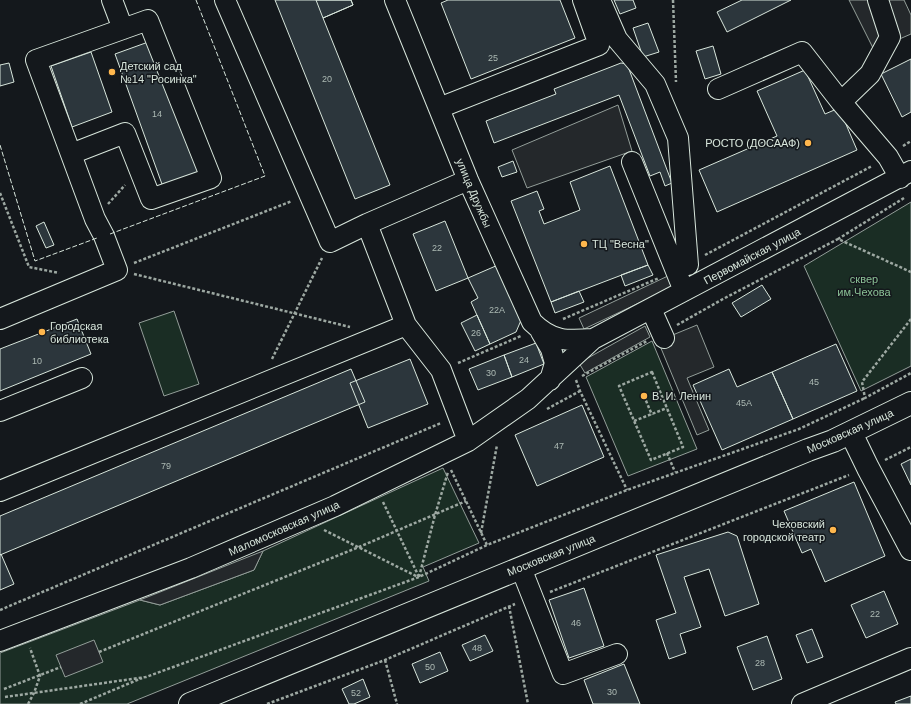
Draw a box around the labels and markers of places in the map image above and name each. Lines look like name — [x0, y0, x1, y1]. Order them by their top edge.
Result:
place label: Детский сад №14 "Росинка" — [120, 60, 197, 85]
marker: Детский сад №14 "Росинка" — [107, 67, 117, 77]
place label: РОСТО (ДОСААФ) — [705, 137, 800, 149]
marker: РОСТО (ДОСААФ) — [803, 138, 813, 148]
place label: ТЦ "Весна" — [592, 238, 649, 250]
marker: ТЦ "Весна" — [579, 239, 589, 249]
place label: Городская библиотека — [50, 320, 110, 345]
marker: Городская библиотека — [37, 327, 47, 337]
place label: В. И. Ленин — [652, 390, 711, 402]
marker: В. И. Ленин — [639, 391, 649, 401]
place label: Чеховский городской театр — [743, 518, 825, 543]
marker: Чеховский городской театр — [828, 525, 838, 535]

